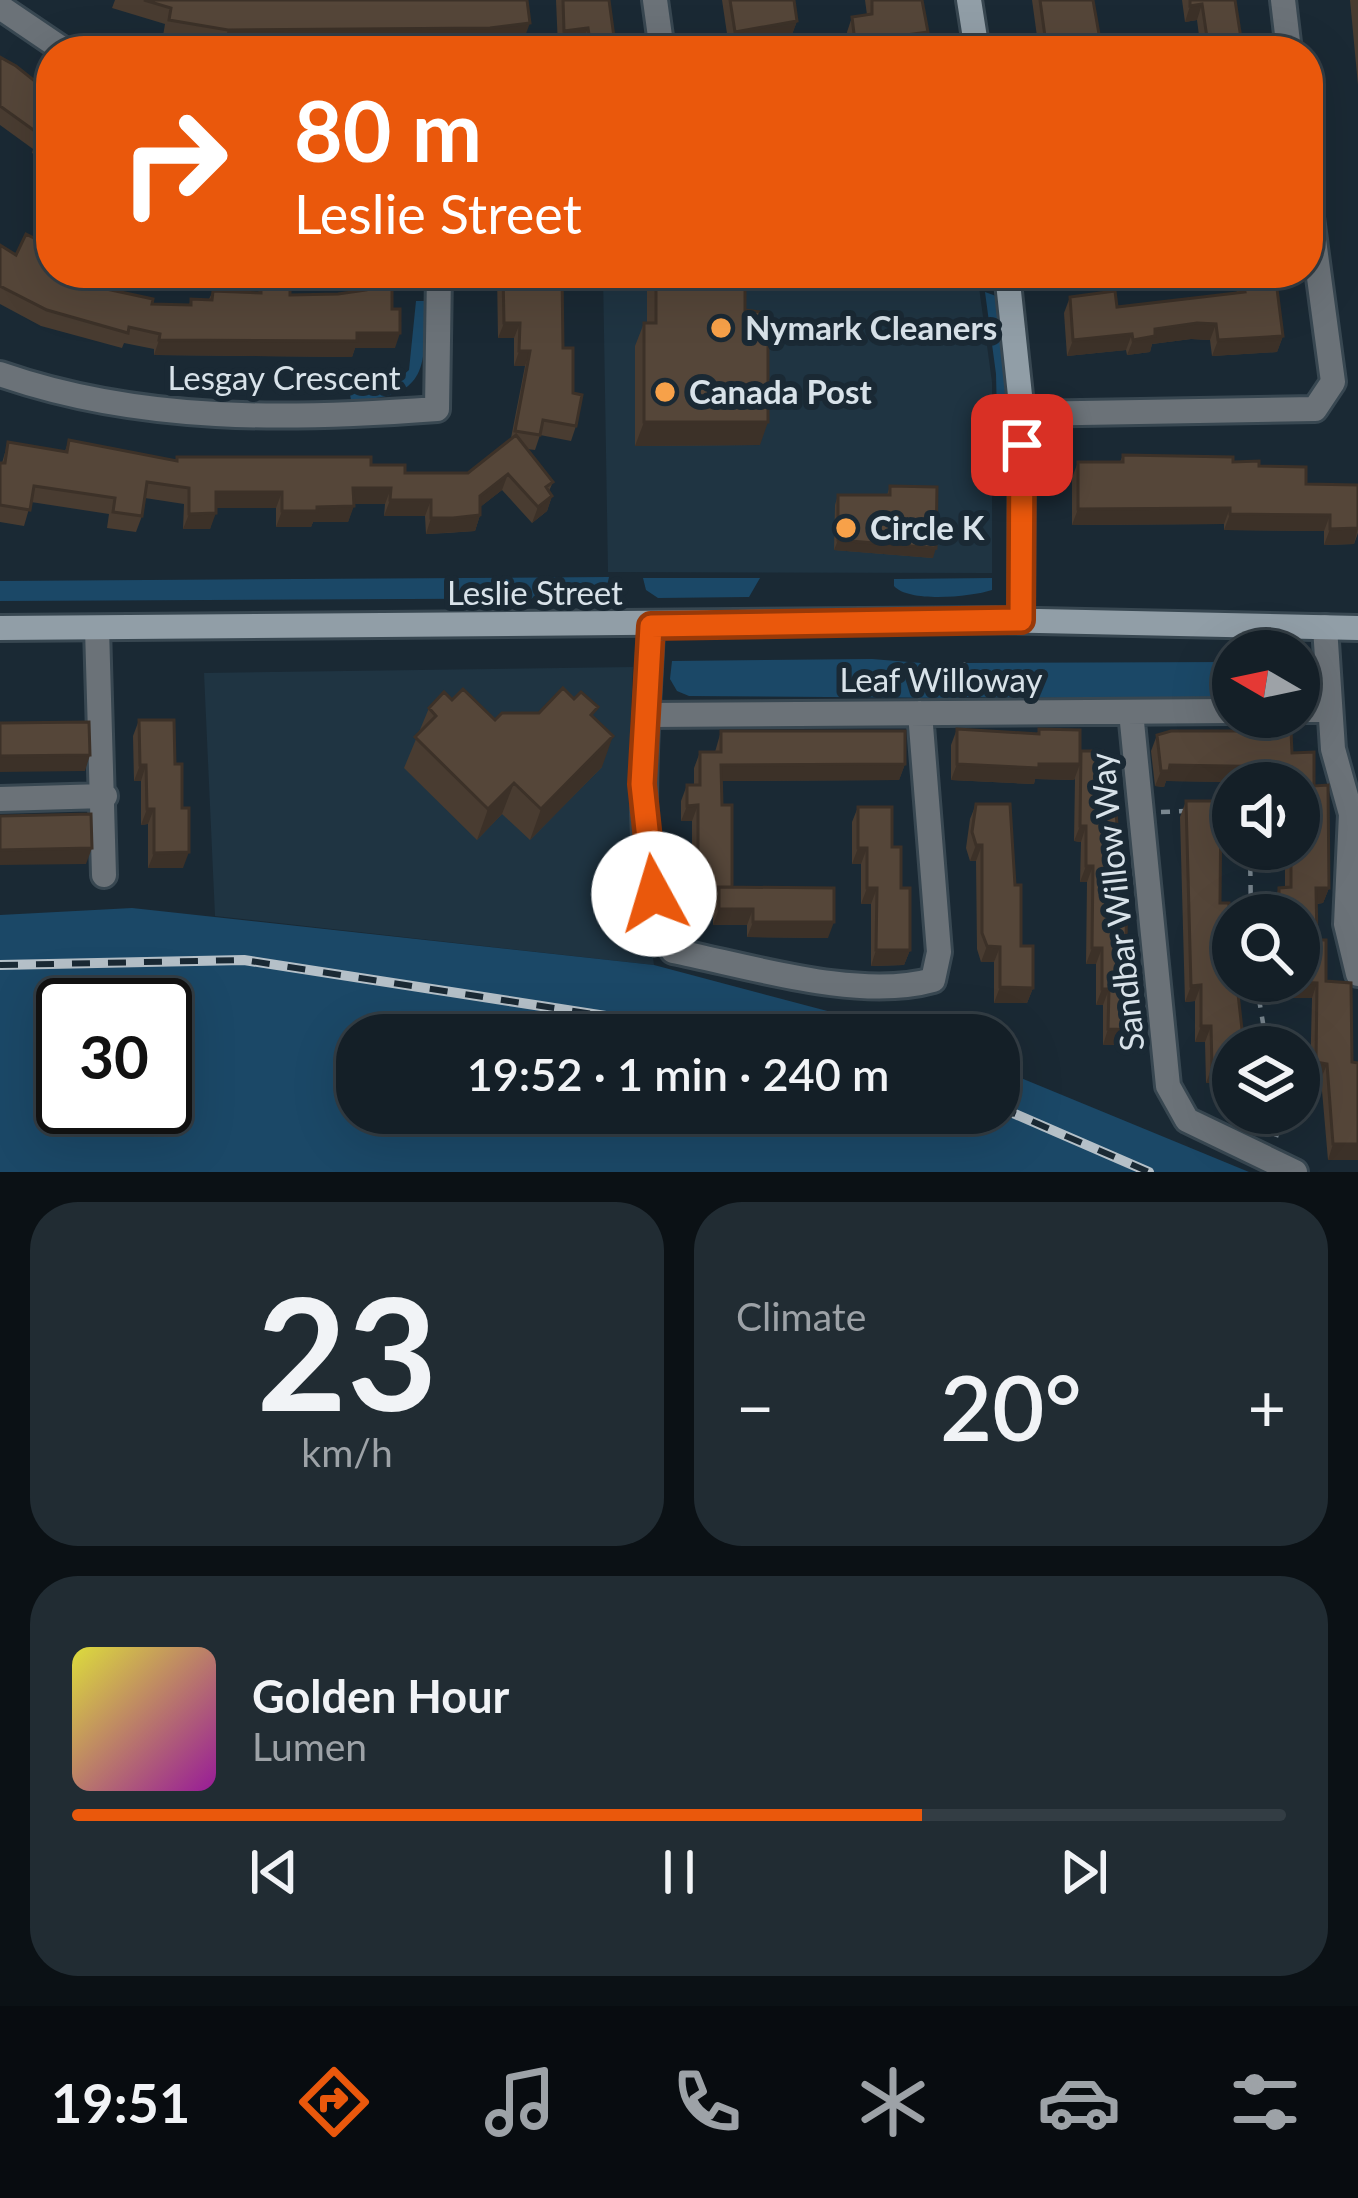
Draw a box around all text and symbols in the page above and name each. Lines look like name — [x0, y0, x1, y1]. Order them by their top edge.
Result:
text: 80 m — [294, 79, 482, 180]
icon: right — [96, 84, 252, 240]
text: Leslie Street — [294, 181, 582, 246]
place label: Nymark Cleaners — [745, 307, 997, 347]
marker: Nymark Cleaners — [708, 315, 734, 341]
street label: Lesgay Crescent — [167, 357, 401, 397]
place label: Canada Post — [689, 371, 873, 411]
marker: Canada Post — [652, 379, 678, 405]
pin — [971, 394, 1073, 496]
icon: arrive — [989, 412, 1055, 478]
place label: Circle K — [870, 507, 985, 547]
marker: Circle K — [833, 515, 859, 541]
street label: Leslie Street — [447, 572, 623, 612]
north arrow — [1212, 630, 1320, 738]
map controls — [1212, 630, 1320, 1134]
street label: Leaf Willoway — [839, 659, 1043, 699]
street label: Sandbar Willow Way — [1080, 751, 1152, 1053]
button: sound — [1212, 762, 1320, 870]
position arrow — [591, 831, 717, 957]
button: search — [1212, 894, 1320, 1002]
speed limit sign: 30 — [36, 978, 192, 1134]
button: layers — [1212, 1026, 1320, 1134]
text: 19:52 · 1 min · 240 m — [467, 1047, 889, 1101]
text: 23 — [257, 1257, 437, 1444]
text: Climate — [736, 1293, 866, 1339]
text: 20° — [940, 1352, 1082, 1460]
text: − — [736, 1367, 774, 1446]
text: + — [1248, 1367, 1286, 1446]
text: km/h — [301, 1429, 393, 1475]
text: Golden Hour — [252, 1669, 509, 1723]
text: Lumen — [252, 1723, 367, 1769]
icon: previous — [241, 1839, 307, 1905]
icon: pause — [646, 1839, 712, 1905]
icon: next — [1051, 1839, 1117, 1905]
icon: directions — [292, 2060, 376, 2144]
icon: music — [478, 2060, 562, 2144]
icon: phone — [665, 2060, 749, 2144]
icon: climate — [851, 2060, 935, 2144]
icon: car — [1037, 2060, 1121, 2144]
icon: filters — [1223, 2060, 1307, 2144]
text: 19:51 — [51, 2070, 190, 2135]

